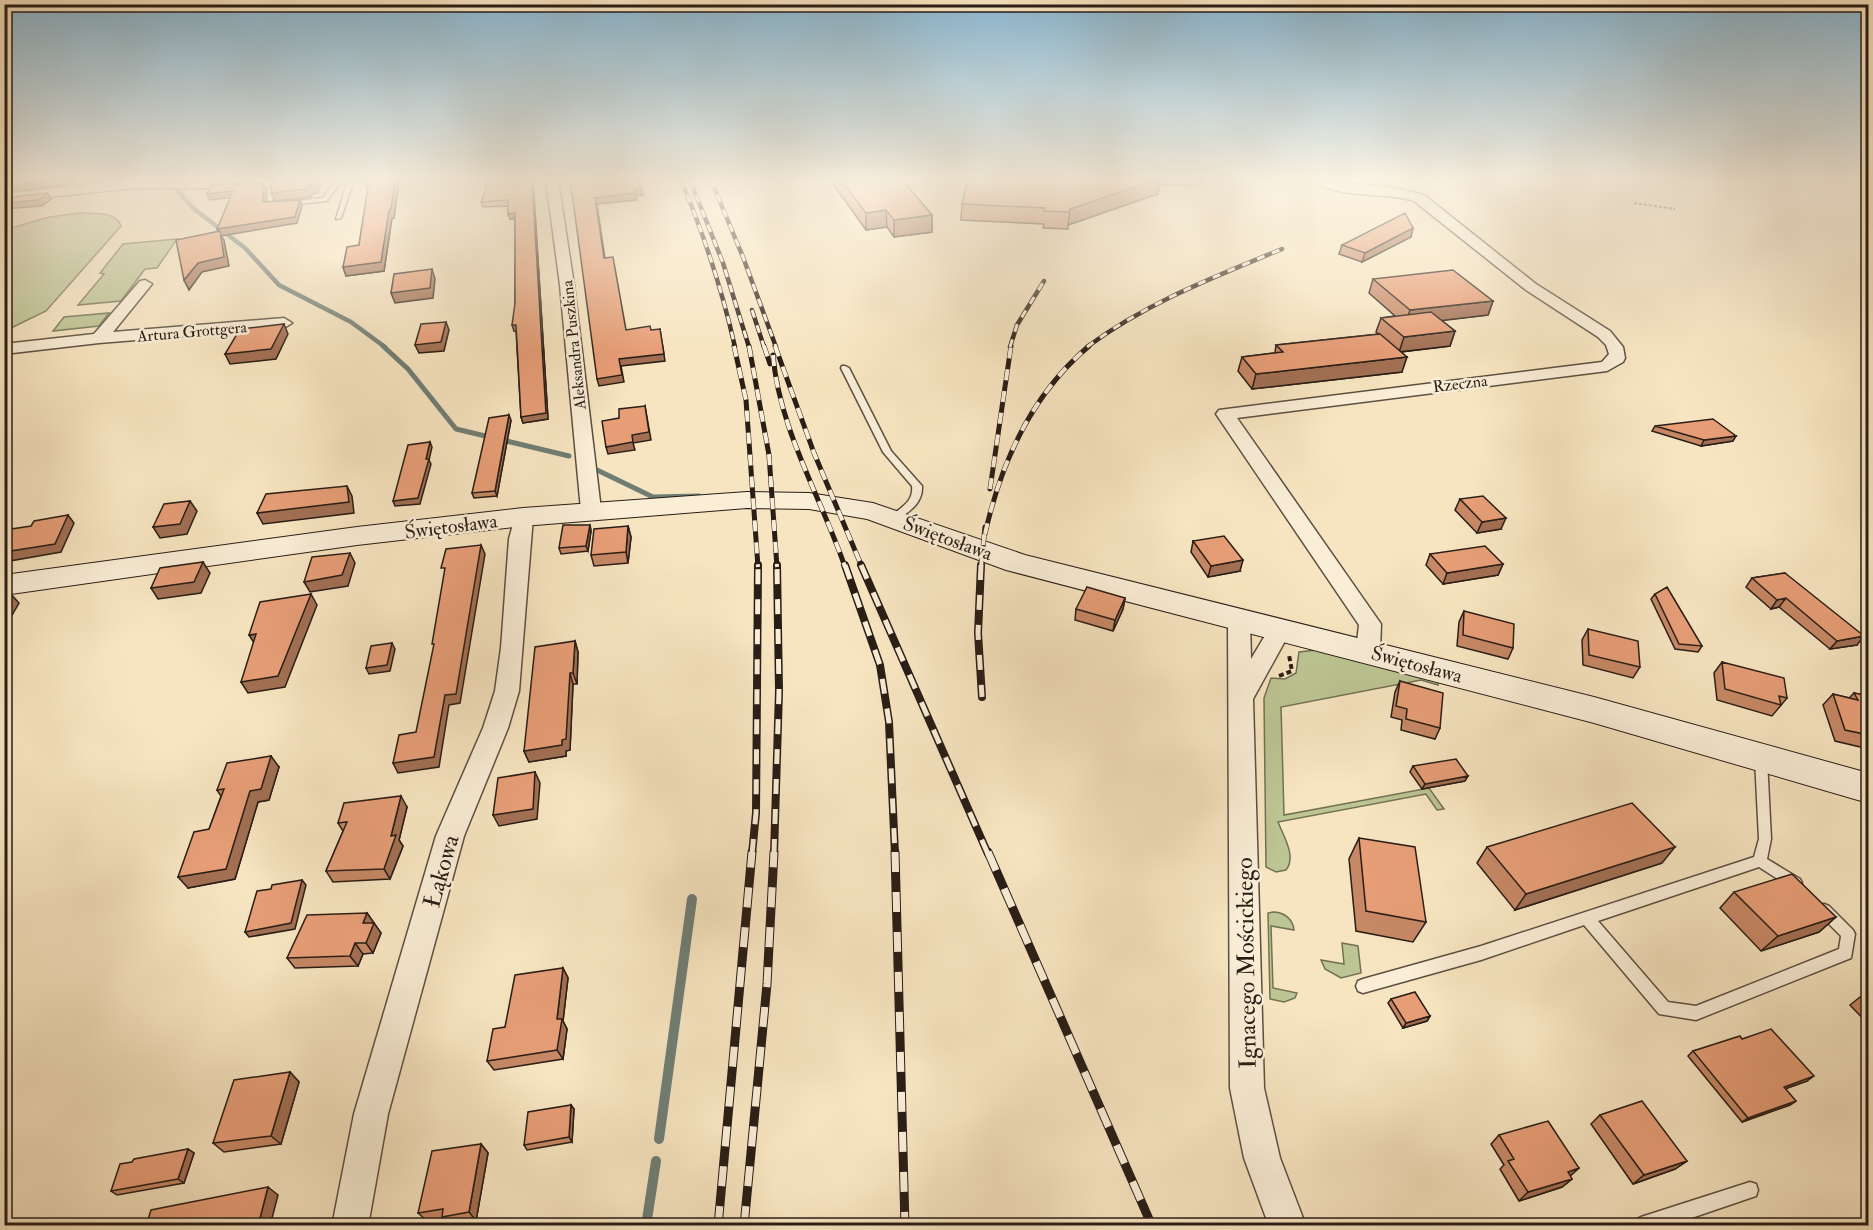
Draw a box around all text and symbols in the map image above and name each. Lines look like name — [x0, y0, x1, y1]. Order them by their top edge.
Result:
street label: Aleksandra Puszkina — [557, 279, 591, 412]
street label: Artura Grottgera — [135, 317, 248, 347]
street label: Rzeczna — [1432, 371, 1489, 397]
street label: Świętosława — [403, 507, 500, 545]
street label: Świętosława — [900, 510, 997, 566]
street label: Świętosława — [1369, 639, 1466, 689]
street label: Łąkowa — [416, 830, 467, 911]
street label: Ignacego Mościckiego — [1229, 857, 1264, 1069]

